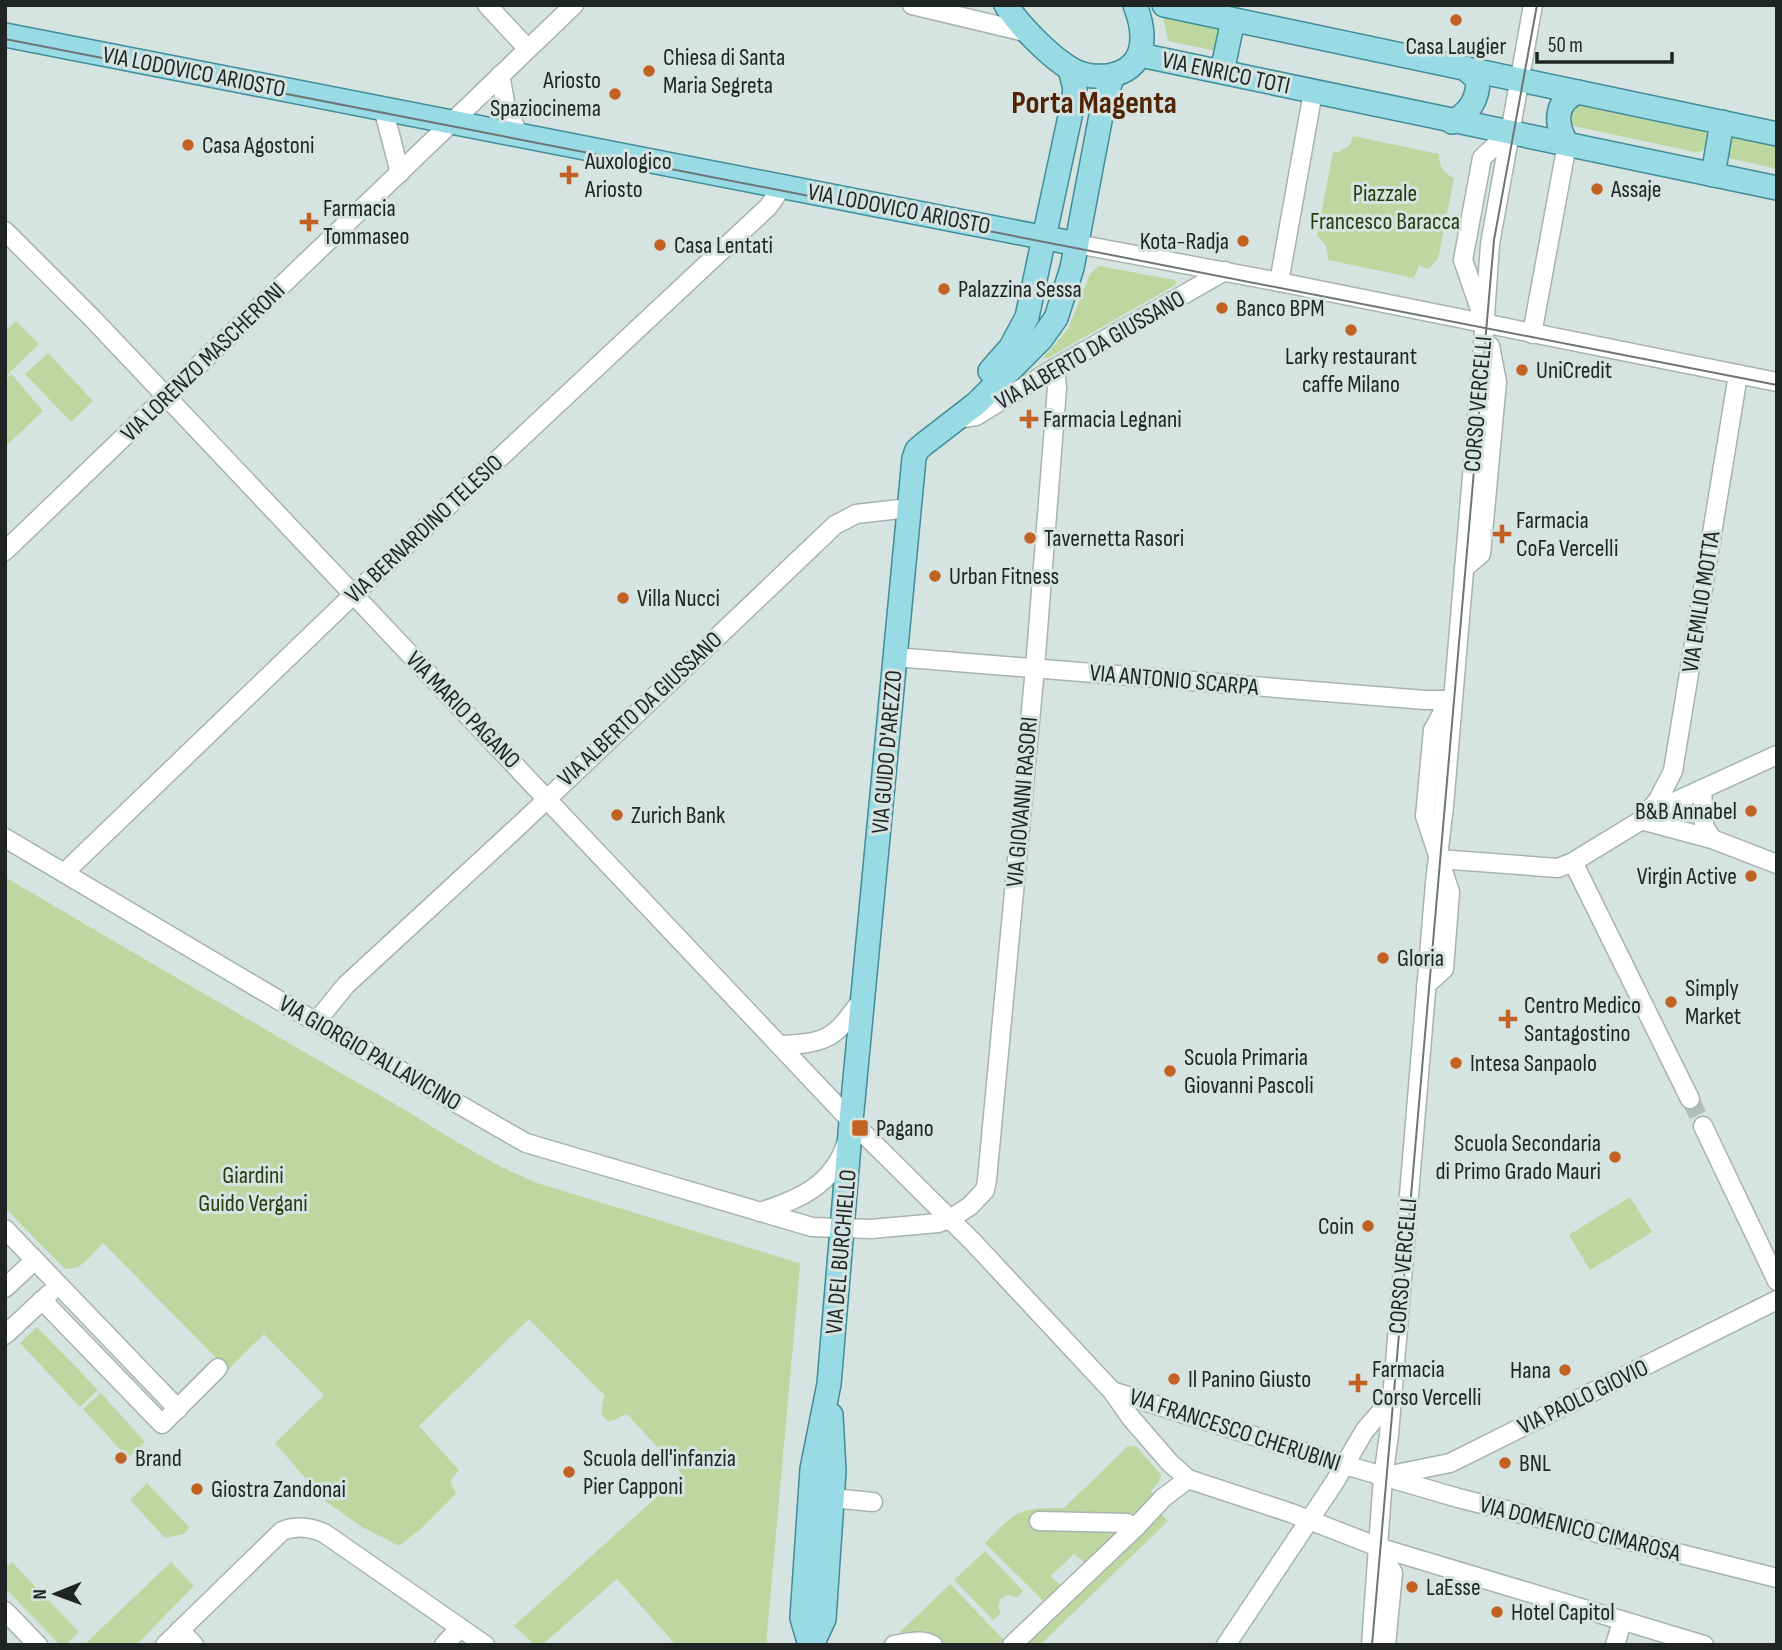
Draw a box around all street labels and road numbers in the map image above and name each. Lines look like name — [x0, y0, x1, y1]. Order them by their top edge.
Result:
street label: VIA LODOVICO ARIOSTO — [100, 40, 288, 104]
street label: VIA ENRICO TOTI — [1159, 45, 1293, 101]
street label: VIA LODOVICO ARIOSTO — [805, 177, 993, 241]
street label: VIA LORENZO MASCHERONI — [115, 276, 291, 448]
street label: VIA ALBERTO DA GIUSSANO — [990, 284, 1190, 416]
street label: CORSO VERCELLI — [1458, 335, 1498, 473]
street label: VIA BERNARDINO TELESIO — [339, 449, 509, 609]
street label: VIA EMILIO MOTTA — [1676, 529, 1727, 675]
street label: VIA ALBERTO DA GIUSSANO — [552, 625, 728, 793]
street label: VIA MARIO PAGANO — [400, 645, 526, 775]
street label: VIA ANTONIO SCARPA — [1088, 658, 1260, 702]
street label: VIA GUIDO D'AREZZO — [865, 669, 909, 835]
street label: VIA GIOVANNI RASORI — [1000, 716, 1044, 888]
street label: VIA GIORGIO PALLAVICINO — [274, 989, 466, 1117]
street label: VIA DEL BURCHIELLO — [819, 1168, 863, 1336]
street label: CORSO VERCELLI — [1383, 1197, 1423, 1335]
street label: VIA PAOLO GIOVIO — [1513, 1353, 1653, 1441]
street label: VIA FRANCESCO CHERUBINI — [1126, 1382, 1344, 1478]
street label: VIA DOMENICO CIMAROSA — [1477, 1490, 1684, 1568]

